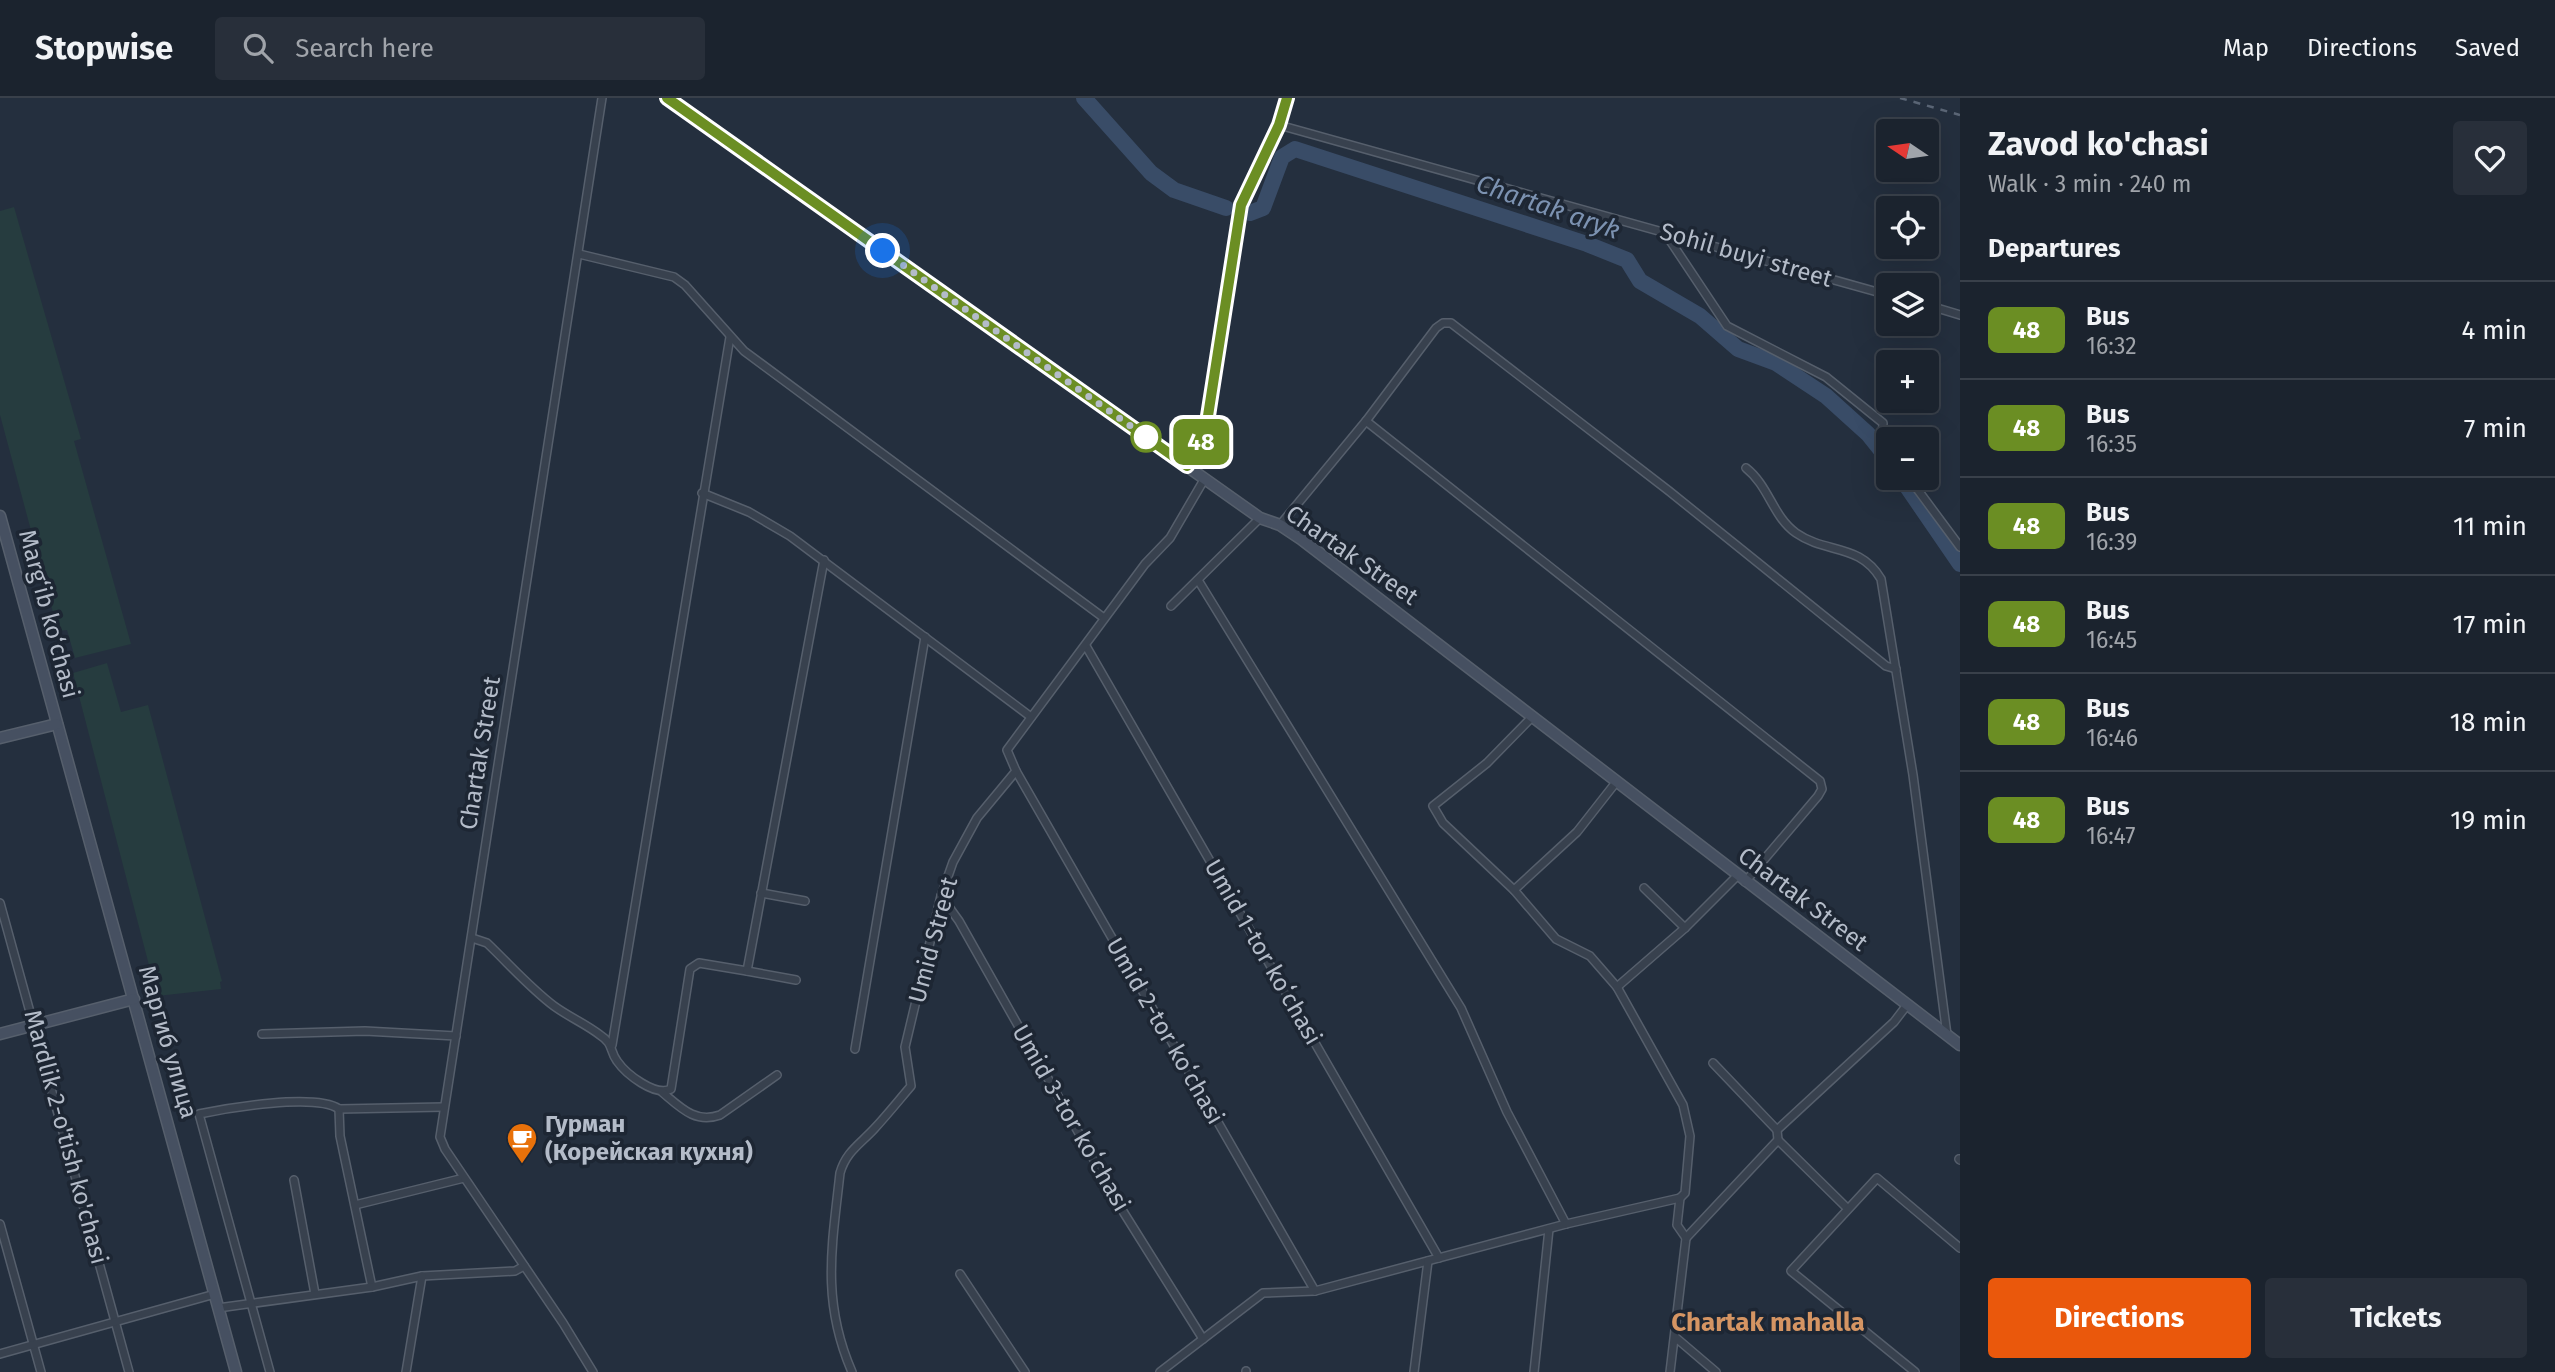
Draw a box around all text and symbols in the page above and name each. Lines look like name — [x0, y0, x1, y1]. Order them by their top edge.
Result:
search box — [215, 17, 705, 80]
text: Stopwise — [35, 28, 173, 68]
icon: search — [239, 29, 277, 67]
text: Search here — [295, 33, 434, 64]
text: Map — [2223, 34, 2269, 62]
text: Directions — [2307, 34, 2417, 62]
text: Saved — [2455, 34, 2520, 62]
north arrow — [1876, 119, 1939, 182]
map controls — [1876, 119, 1939, 490]
button: heart — [2453, 121, 2527, 195]
text: Zavod ko'chasi — [1988, 124, 2209, 164]
water label: Chartak aryk — [1472, 168, 1624, 246]
text: Walk · 3 min · 240 m — [1988, 170, 2191, 198]
button: locate — [1876, 196, 1939, 259]
street label: Sohil buyi street — [1657, 217, 1836, 293]
your location — [865, 233, 900, 268]
text: Departures — [1988, 233, 2121, 264]
button: layers — [1876, 273, 1939, 336]
text: Bus — [2086, 301, 2129, 332]
text: 4 min — [2461, 315, 2527, 346]
text: 48 — [2013, 316, 2040, 344]
text: 16:32 — [2086, 332, 2137, 360]
button: + — [1876, 350, 1939, 413]
text: Bus — [2086, 399, 2129, 430]
text: 7 min — [2464, 413, 2527, 444]
text: 48 — [2013, 414, 2040, 442]
line badge: 48 — [1170, 419, 1232, 465]
unlabelled marker — [1131, 422, 1161, 452]
button: − — [1876, 427, 1939, 490]
text: 48 — [1187, 428, 1215, 456]
text: 16:35 — [2086, 430, 2137, 458]
text: Bus — [2086, 497, 2129, 528]
street label: Chartak Street — [1281, 499, 1424, 611]
text: 11 min — [2453, 511, 2527, 542]
text: 48 — [2013, 512, 2040, 540]
street label: Marg‘ib ko‘chasi — [13, 527, 85, 701]
text: 16:39 — [2086, 528, 2137, 556]
text: Bus — [2086, 595, 2129, 626]
text: 17 min — [2452, 609, 2527, 640]
text: 48 — [2013, 610, 2040, 638]
text: 16:45 — [2086, 626, 2137, 654]
street label: Chartak Street — [454, 674, 506, 832]
text: Bus — [2086, 693, 2129, 724]
text: 18 min — [2450, 707, 2527, 738]
text: 48 — [2013, 708, 2040, 736]
text: 16:46 — [2086, 724, 2138, 752]
text: Bus — [2086, 791, 2129, 822]
text: 19 min — [2450, 805, 2527, 836]
text: 48 — [2013, 806, 2040, 834]
text: 16:47 — [2086, 822, 2136, 850]
street label: Chartak Street — [1733, 841, 1874, 957]
street label: Umid 1-tor koʻchasi — [1199, 854, 1327, 1050]
street label: Umid Street — [903, 874, 963, 1006]
street label: Umid 2-tor koʻchasi — [1100, 933, 1230, 1129]
street label: Маргиб улица — [133, 962, 203, 1122]
street label: Mardlik 2-o'tish ko'chasi — [19, 1007, 113, 1267]
street label: Umid 3-tor koʻchasi — [1006, 1020, 1136, 1216]
place label: Гурман (Корейская кухня) — [545, 1110, 753, 1166]
cafe icon: Гурман (Корейская кухня) — [505, 1121, 539, 1165]
button: Directions — [1988, 1278, 2251, 1358]
button: Tickets — [2265, 1278, 2527, 1358]
district label: Chartak mahalla — [1671, 1307, 1865, 1338]

